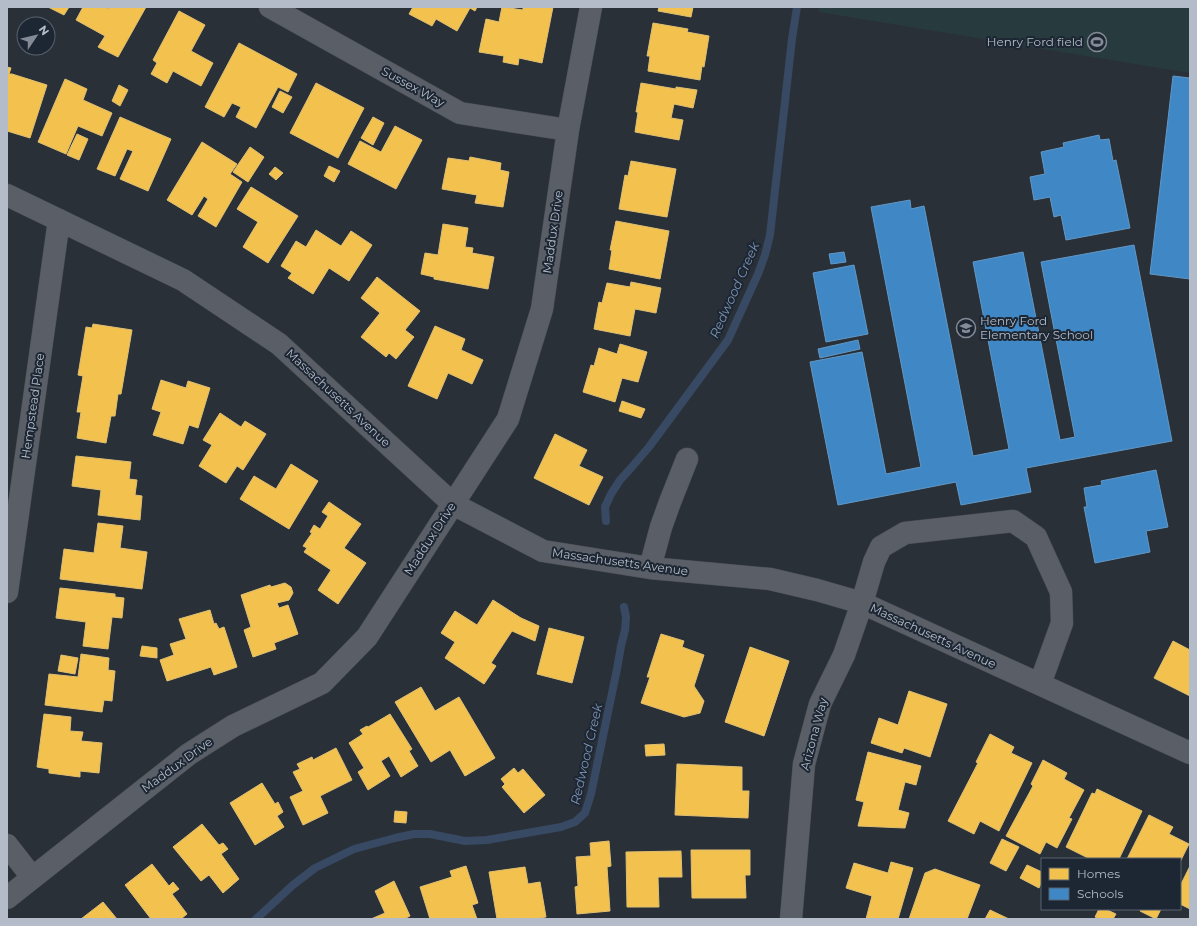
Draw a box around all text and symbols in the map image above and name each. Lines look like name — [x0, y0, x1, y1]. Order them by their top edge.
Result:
north arrow — [16, 16, 56, 56]
text: N — [36, 23, 52, 38]
sports icon: Henry Ford field — [1086, 31, 1108, 53]
place label: Henry Ford field — [987, 34, 1083, 49]
street label: Sussex Way — [379, 63, 448, 110]
street label: Maddux Drive — [539, 189, 566, 275]
water label: Redwood Creek — [706, 238, 763, 341]
place label: Henry Ford Elementary School — [980, 313, 1093, 342]
school or university icon: Henry Ford Elementary School — [955, 317, 977, 339]
street label: Massachusetts Avenue — [283, 345, 394, 450]
street label: Hempstead Place — [18, 352, 47, 460]
street label: Maddux Drive — [400, 499, 459, 578]
street label: Massachusetts Avenue — [551, 545, 689, 578]
street label: Massachusetts Avenue — [868, 600, 999, 671]
street label: Arizona Way — [797, 695, 831, 772]
water label: Redwood Creek — [567, 700, 606, 806]
street label: Maddux Drive — [138, 734, 215, 795]
legend — [1041, 858, 1181, 910]
text: Homes — [1077, 866, 1120, 881]
text: Schools — [1077, 886, 1123, 901]

